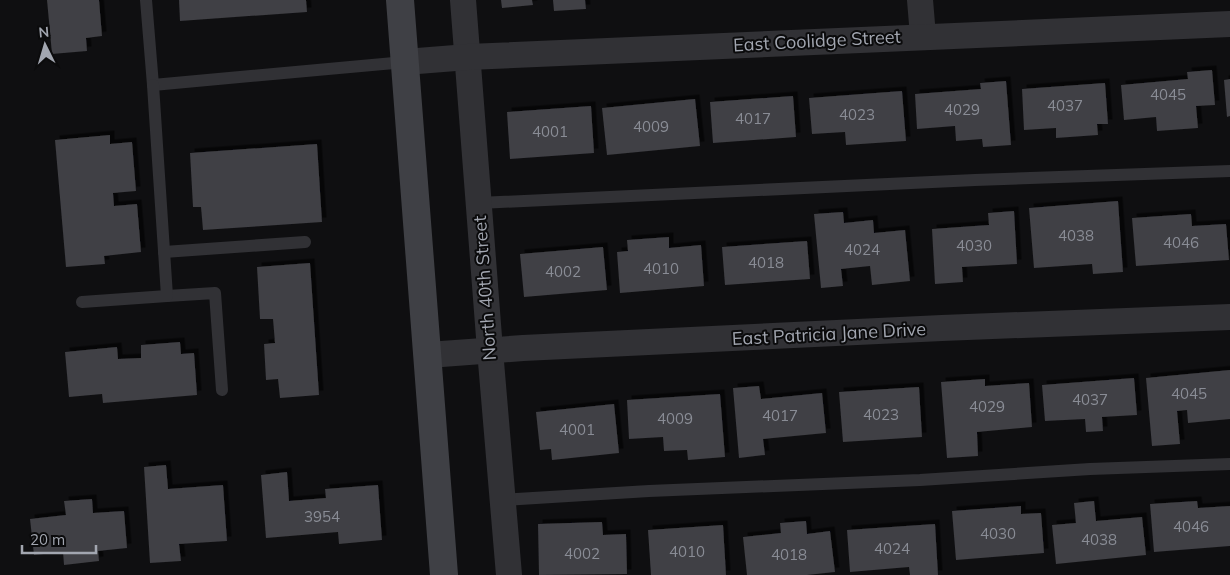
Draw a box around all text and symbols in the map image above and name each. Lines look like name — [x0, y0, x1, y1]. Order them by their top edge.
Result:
north arrow — [20, 20, 70, 70]
text: N — [38, 23, 50, 41]
street label: East Coolidge Street — [733, 25, 901, 56]
house number: 4045 — [1150, 85, 1186, 104]
house number: 4037 — [1047, 96, 1083, 115]
house number: 4029 — [944, 100, 980, 119]
house number: 4023 — [839, 105, 875, 124]
house number: 4017 — [735, 109, 771, 128]
house number: 4009 — [633, 117, 669, 136]
house number: 4001 — [532, 122, 568, 141]
street label: North 40th Street — [468, 215, 501, 361]
house number: 4038 — [1058, 226, 1094, 245]
house number: 4046 — [1163, 233, 1199, 252]
house number: 4030 — [956, 236, 992, 255]
house number: 4024 — [844, 240, 880, 259]
house number: 4018 — [748, 253, 784, 272]
house number: 4010 — [643, 259, 679, 278]
house number: 4002 — [545, 262, 581, 281]
street label: East Patricia Jane Drive — [731, 317, 927, 350]
house number: 4045 — [1171, 384, 1207, 403]
house number: 4037 — [1072, 390, 1108, 409]
house number: 4029 — [969, 397, 1005, 416]
house number: 4023 — [863, 405, 899, 424]
house number: 4017 — [762, 406, 798, 425]
house number: 4009 — [657, 409, 693, 428]
house number: 4001 — [559, 420, 595, 439]
house number: 3954 — [304, 507, 340, 526]
house number: 4046 — [1173, 517, 1209, 536]
scale bar — [22, 522, 96, 554]
house number: 4030 — [980, 524, 1016, 543]
text: 20 m — [30, 530, 65, 549]
house number: 4038 — [1081, 530, 1117, 549]
house number: 4024 — [874, 539, 910, 558]
house number: 4010 — [669, 542, 705, 561]
house number: 4002 — [564, 544, 600, 563]
house number: 4018 — [771, 545, 807, 564]

